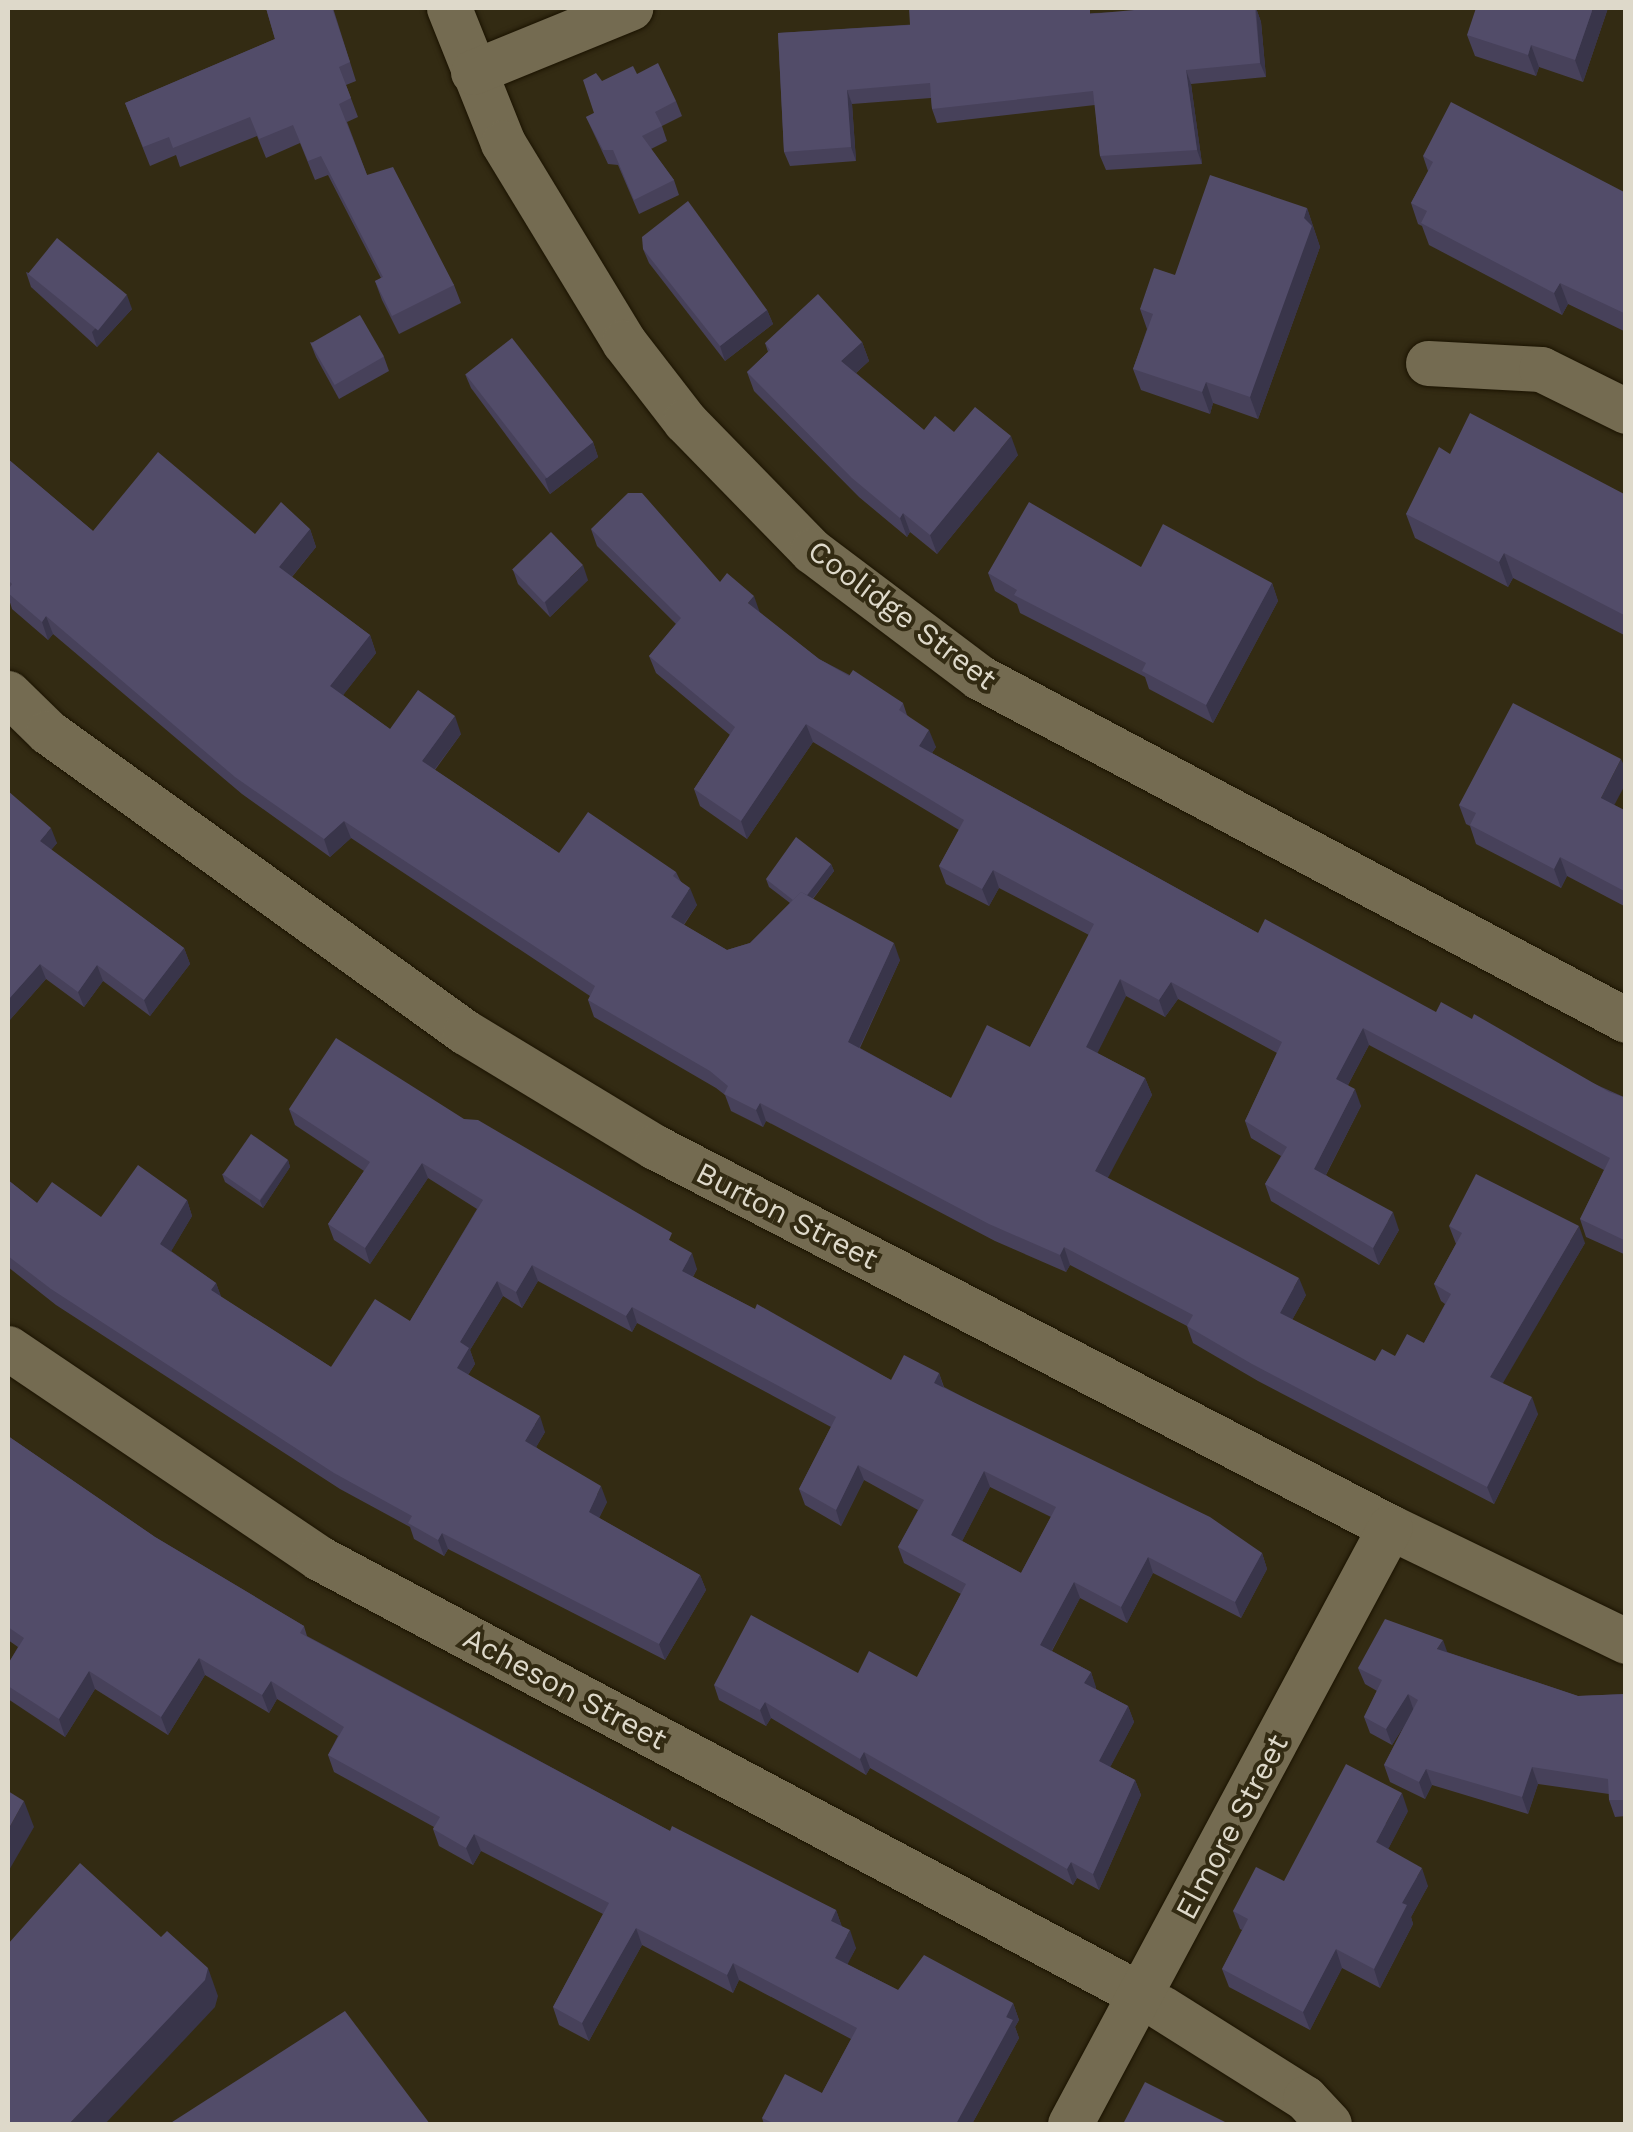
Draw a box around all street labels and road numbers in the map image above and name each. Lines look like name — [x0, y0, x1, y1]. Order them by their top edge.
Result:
street label: Coolidge Street — [801, 533, 1003, 697]
street label: Burton Street — [690, 1155, 884, 1277]
street label: Acheson Street — [457, 1620, 673, 1758]
street label: Elmore Street — [1168, 1728, 1296, 1926]

